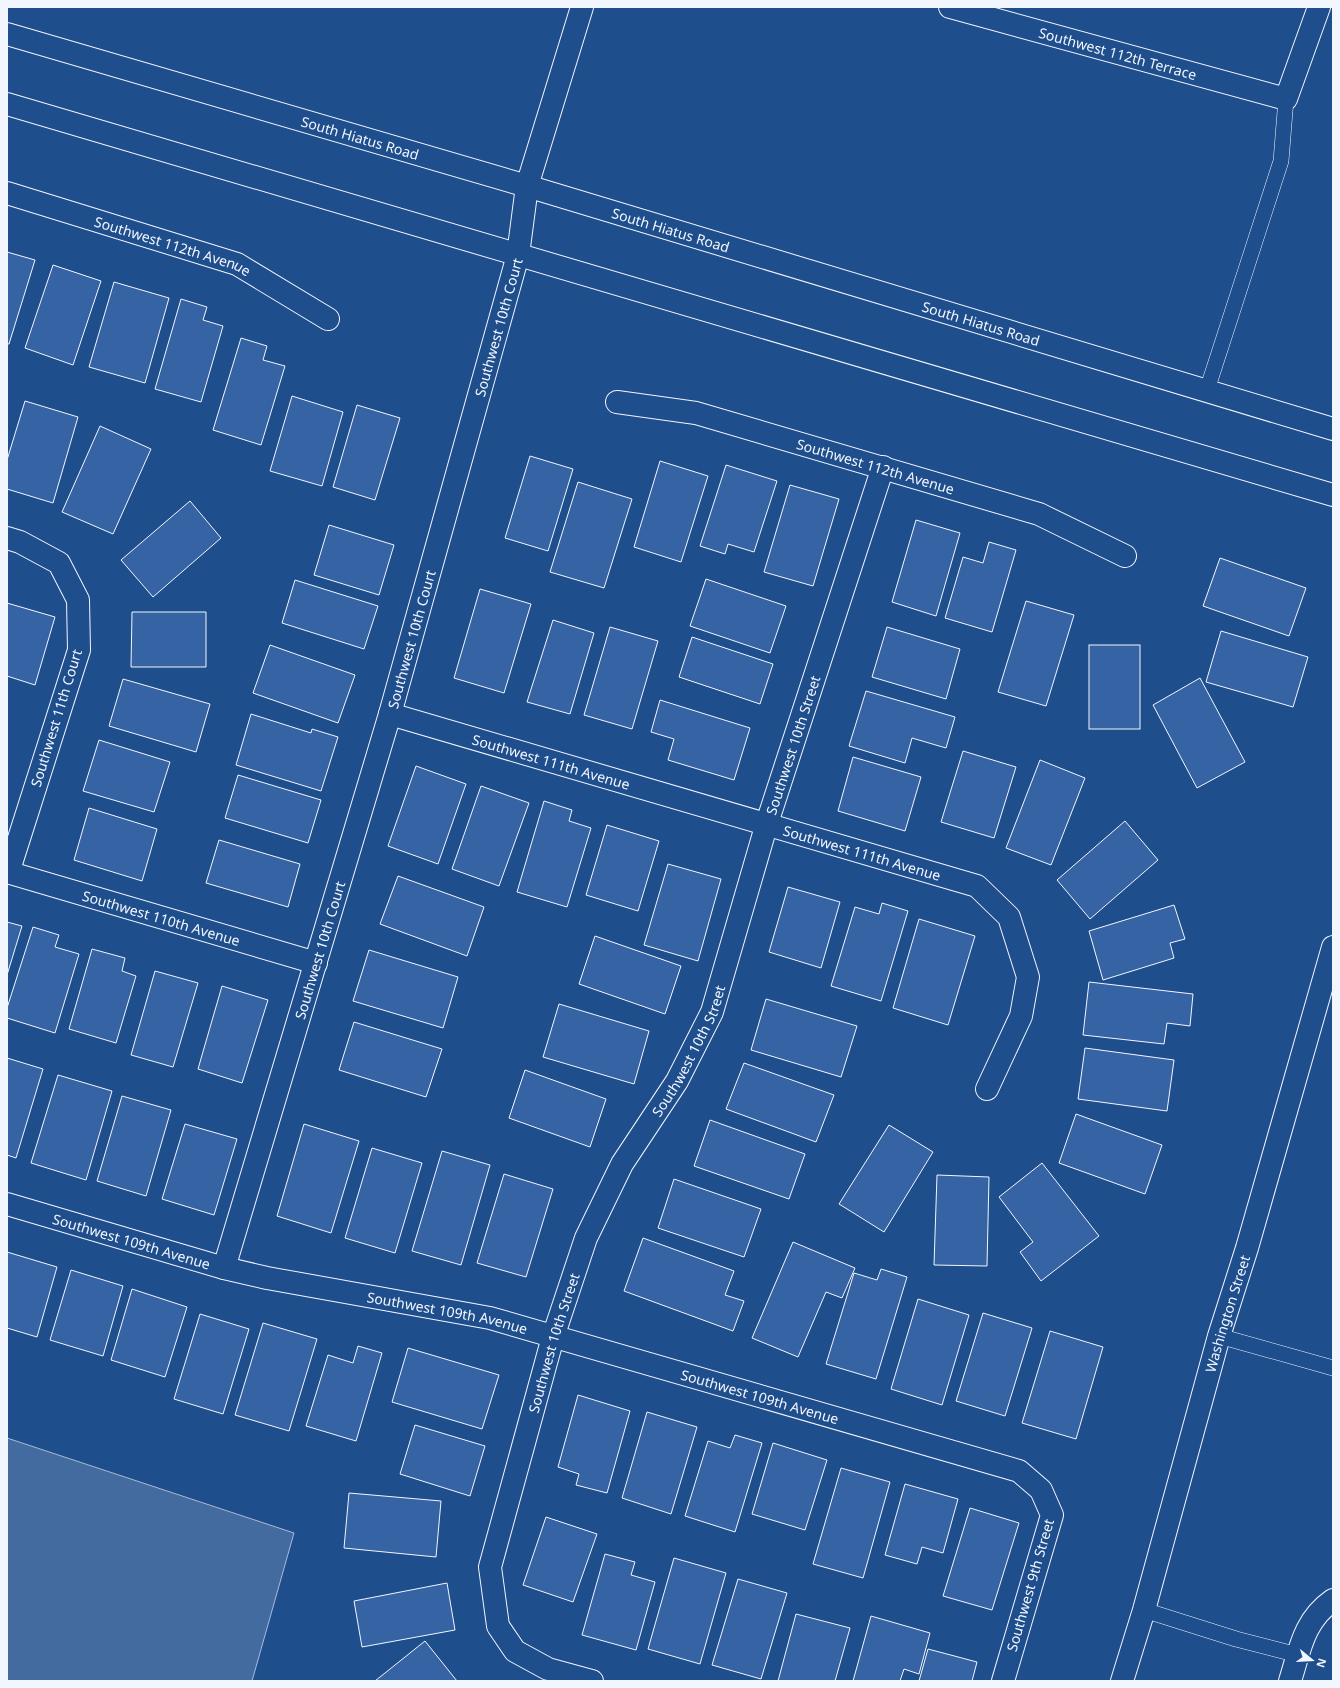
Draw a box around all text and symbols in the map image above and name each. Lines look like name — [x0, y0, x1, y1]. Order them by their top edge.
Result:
street label: Southwest 112th Terrace — [1037, 22, 1199, 84]
street label: South Hiatus Road — [299, 111, 421, 163]
street label: South Hiatus Road — [610, 203, 732, 256]
street label: Southwest 112th Avenue — [92, 211, 255, 280]
street label: Southwest 10th Court — [470, 256, 526, 399]
street label: South Hiatus Road — [920, 296, 1042, 350]
street label: Southwest 112th Avenue — [795, 434, 957, 498]
street label: Southwest 10th Court — [382, 568, 439, 711]
street label: Southwest 11th Court — [26, 647, 86, 789]
street label: Southwest 10th Street — [761, 673, 824, 817]
street label: Southwest 111th Avenue — [470, 729, 632, 793]
street label: Southwest 111th Avenue — [781, 820, 943, 884]
street label: Southwest 10th Court — [290, 879, 349, 1021]
street label: Southwest 110th Avenue — [80, 885, 243, 950]
street label: Southwest 10th Street — [647, 983, 729, 1120]
street label: Southwest 109th Avenue — [51, 1209, 213, 1273]
street label: Washington Street — [1200, 1253, 1254, 1375]
street label: Southwest 10th Street — [523, 1270, 583, 1415]
street label: Southwest 109th Avenue — [366, 1287, 530, 1338]
street label: Southwest 109th Avenue — [679, 1364, 841, 1428]
street label: Southwest 9th Street — [1002, 1516, 1058, 1654]
north arrow — [1292, 1640, 1332, 1680]
text: N — [1313, 1657, 1331, 1670]

